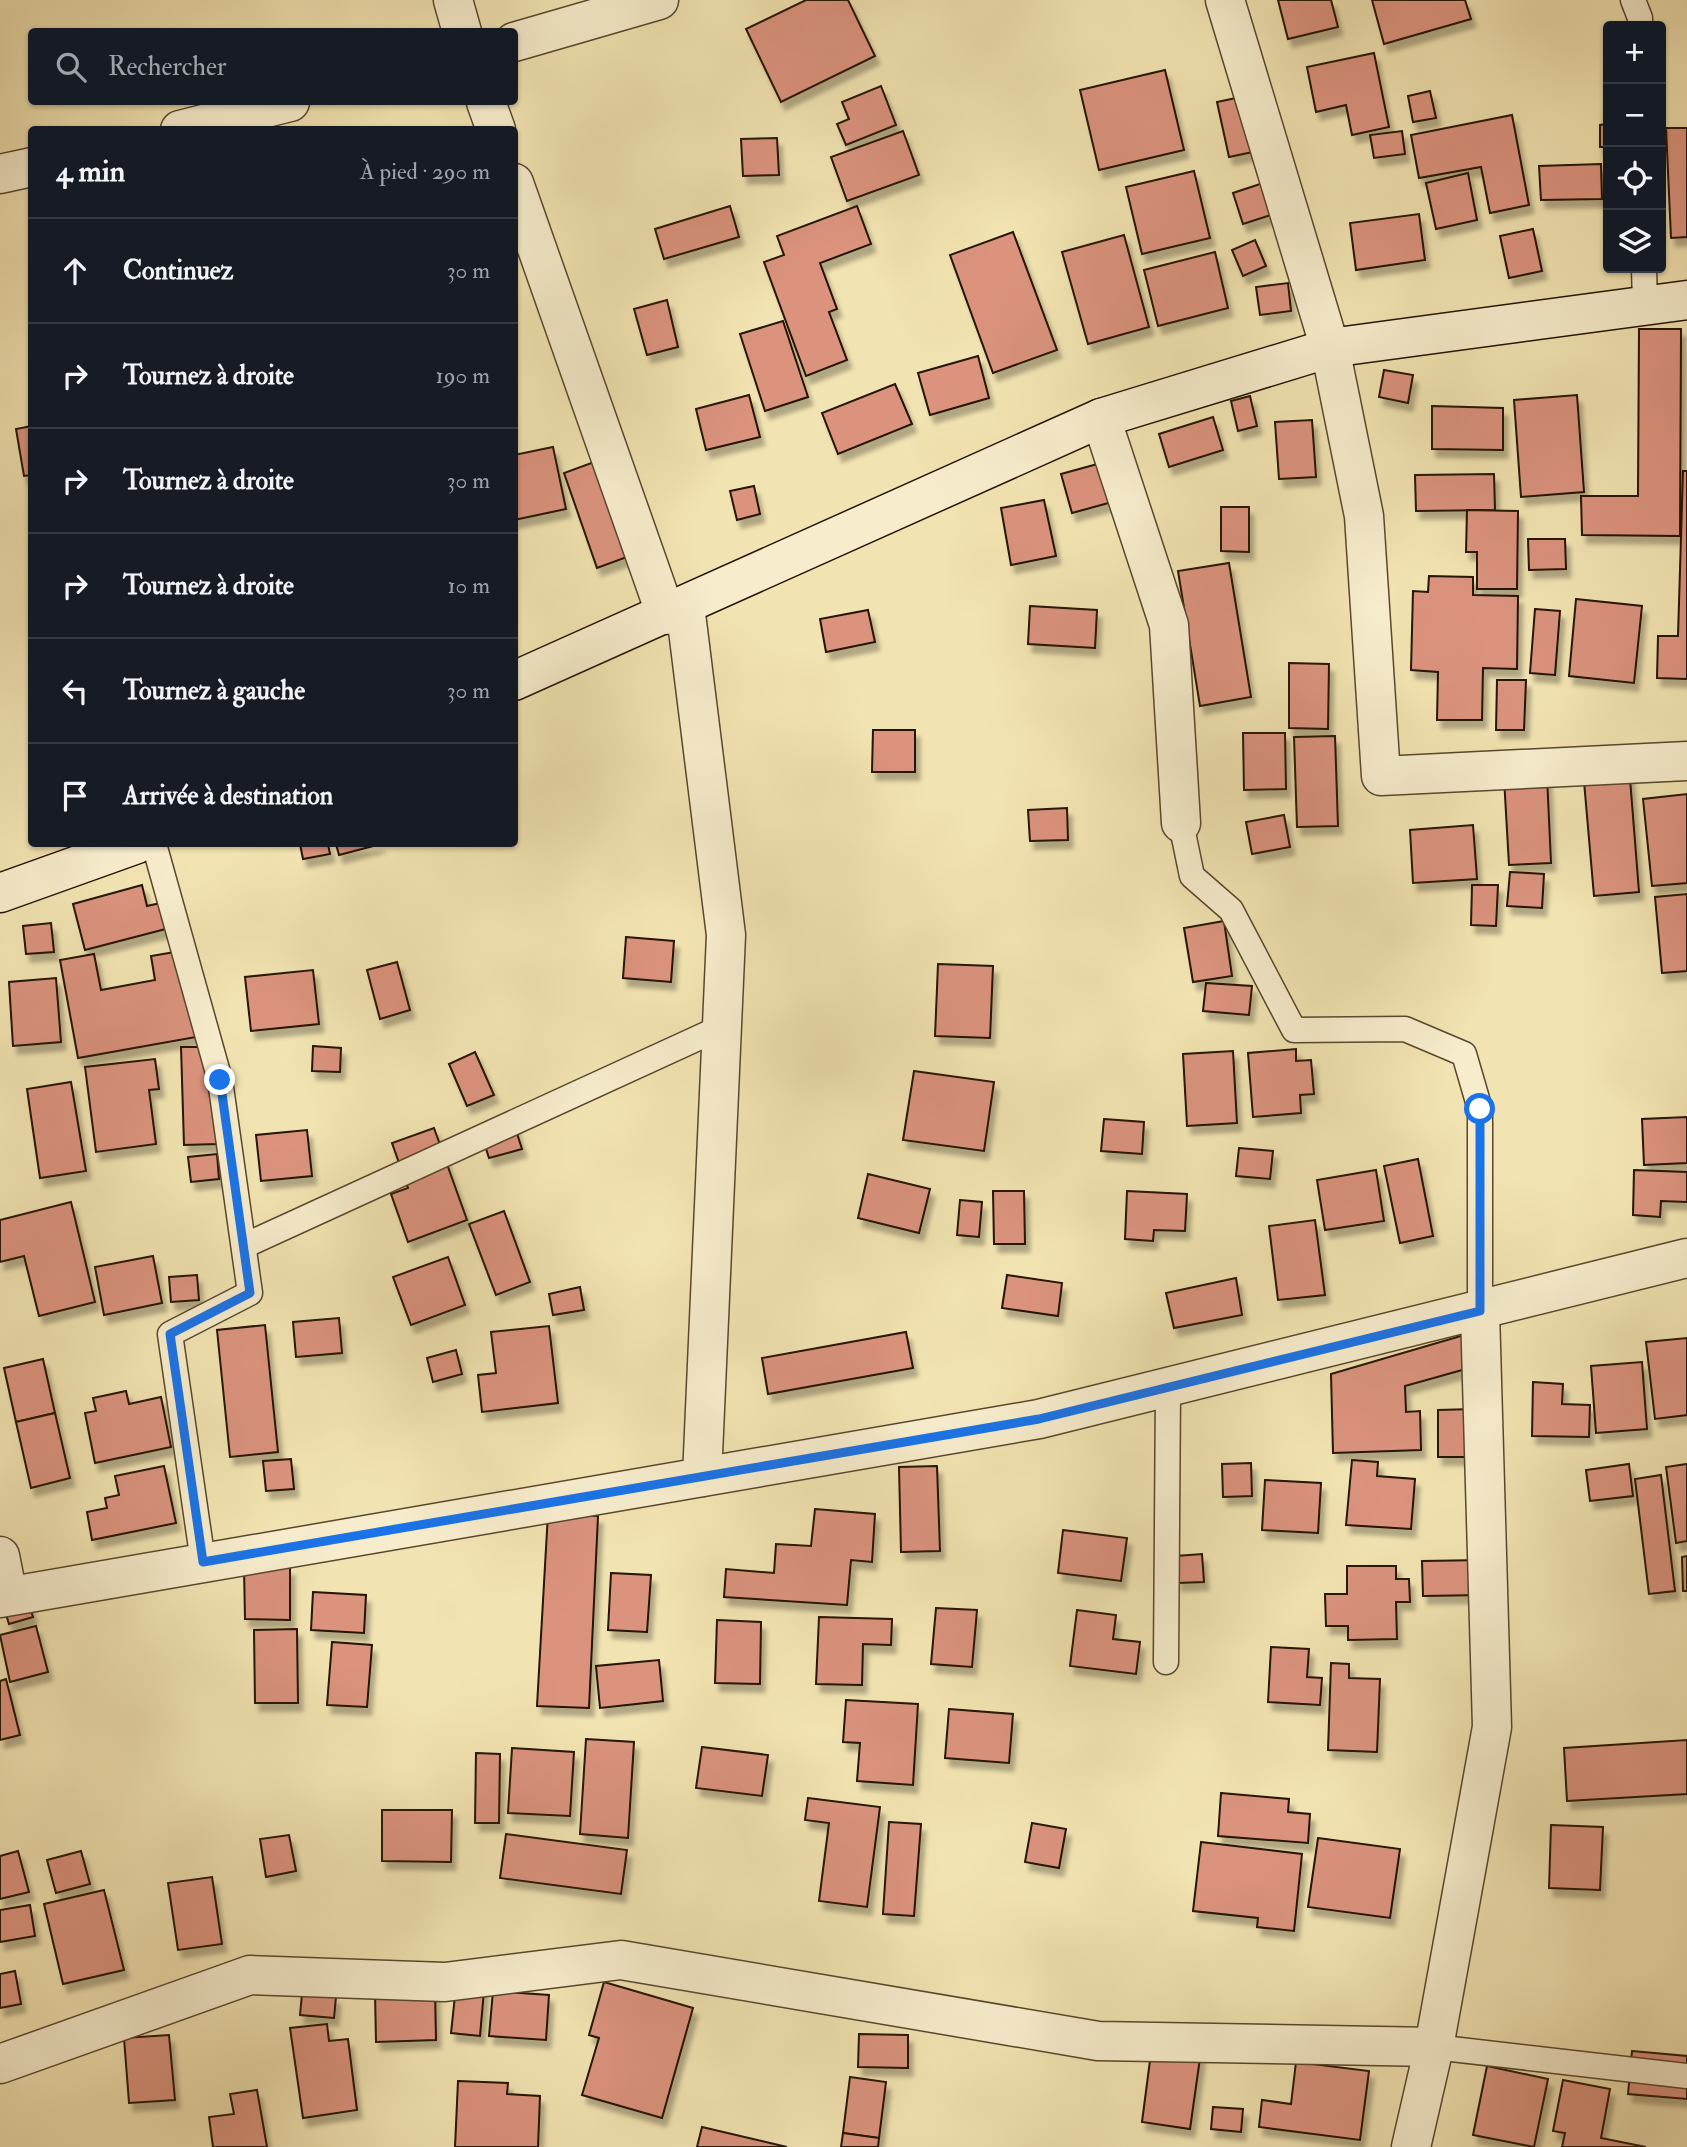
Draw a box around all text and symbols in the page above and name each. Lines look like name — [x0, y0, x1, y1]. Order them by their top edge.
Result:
map controls — [1603, 21, 1666, 273]
button: + — [1603, 21, 1666, 84]
search box — [28, 28, 518, 105]
icon: search — [52, 48, 90, 86]
text: Rechercher — [108, 51, 227, 83]
button: − — [1603, 84, 1666, 147]
button: locate — [1603, 147, 1666, 210]
text: 4 min — [56, 153, 125, 190]
text: À pied · 290 m — [360, 157, 490, 186]
button: layers — [1603, 210, 1666, 273]
icon: ahead — [56, 252, 94, 290]
text: Continuez — [123, 255, 233, 287]
text: 30 m — [447, 256, 490, 285]
icon: right — [56, 357, 94, 395]
text: Tournez à droite — [123, 360, 294, 392]
text: 190 m — [436, 361, 490, 390]
icon: right — [56, 462, 94, 500]
text: Tournez à droite — [123, 465, 294, 497]
text: 30 m — [447, 466, 490, 495]
icon: right — [56, 567, 94, 605]
text: Tournez à droite — [123, 570, 294, 602]
text: 10 m — [447, 571, 490, 600]
icon: left — [56, 672, 94, 710]
text: Tournez à gauche — [123, 675, 305, 707]
text: 30 m — [447, 676, 490, 705]
icon: arrive — [56, 777, 94, 815]
text: Arrivée à destination — [123, 780, 333, 812]
route end — [204, 1064, 235, 1095]
route start — [1464, 1093, 1495, 1124]

